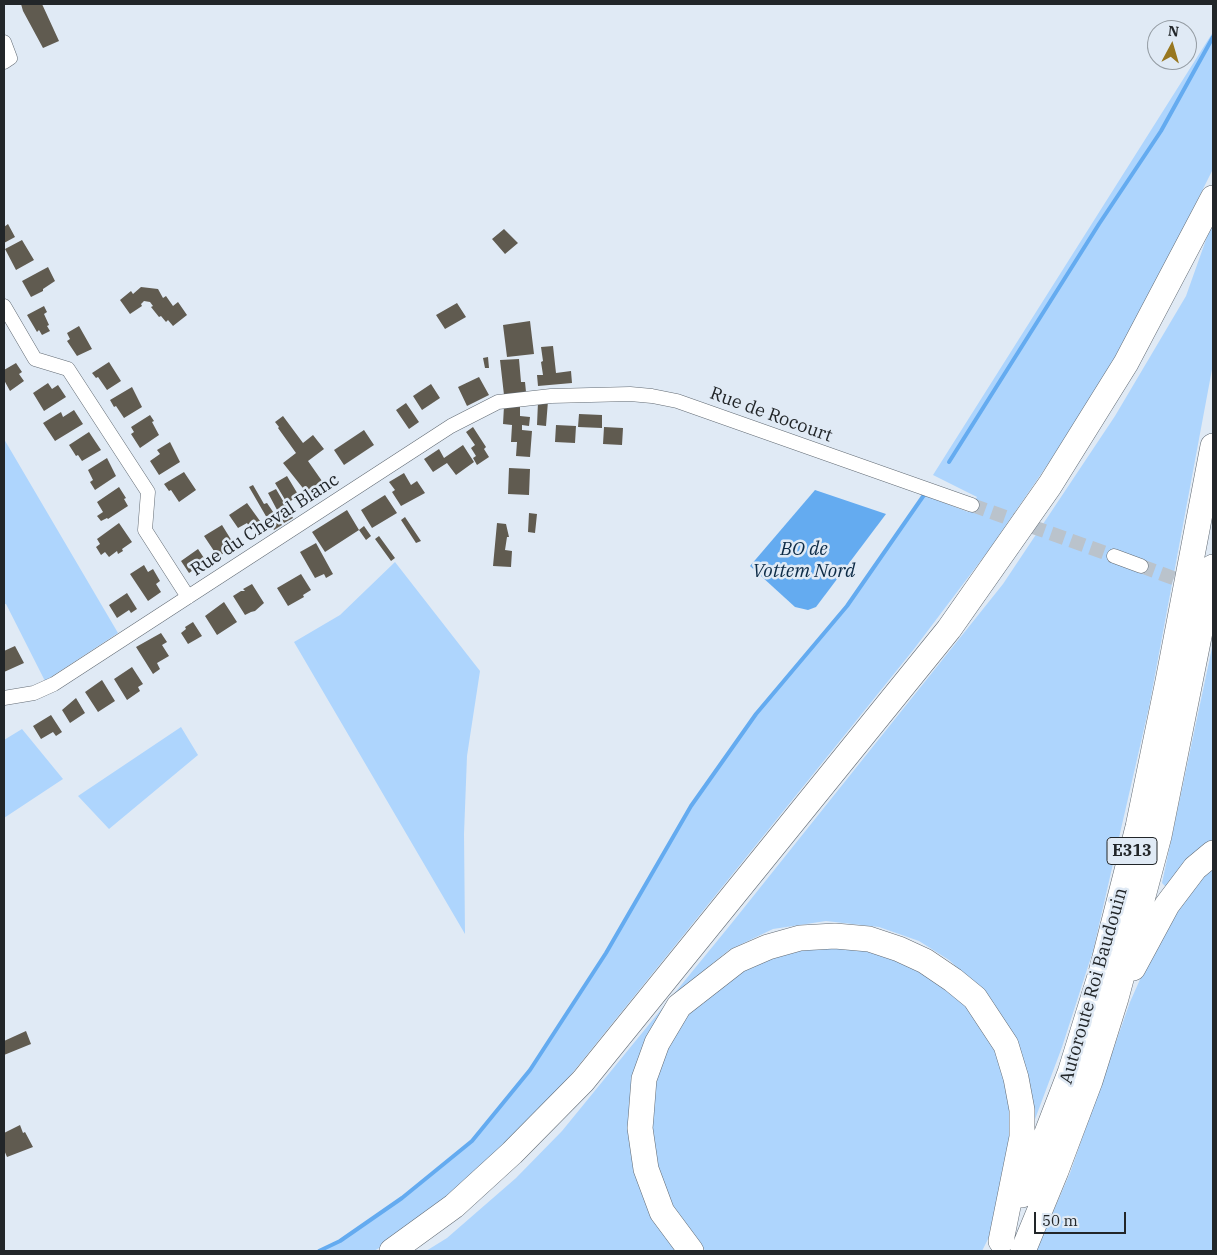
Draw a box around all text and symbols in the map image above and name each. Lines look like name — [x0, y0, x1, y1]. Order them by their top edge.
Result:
north arrow — [1147, 20, 1197, 70]
text: N — [1167, 22, 1180, 41]
street label: Rue de Rocourt — [707, 383, 835, 447]
street label: Rue du Cheval Blanc — [187, 469, 343, 581]
water label: BO de Vottem Nord — [753, 539, 855, 583]
road number: E313 — [1107, 838, 1157, 864]
street label: Autoroute Roi Baudouin — [1056, 885, 1132, 1087]
scale bar — [1037, 1202, 1130, 1234]
text: 50 m — [1042, 1211, 1078, 1230]

